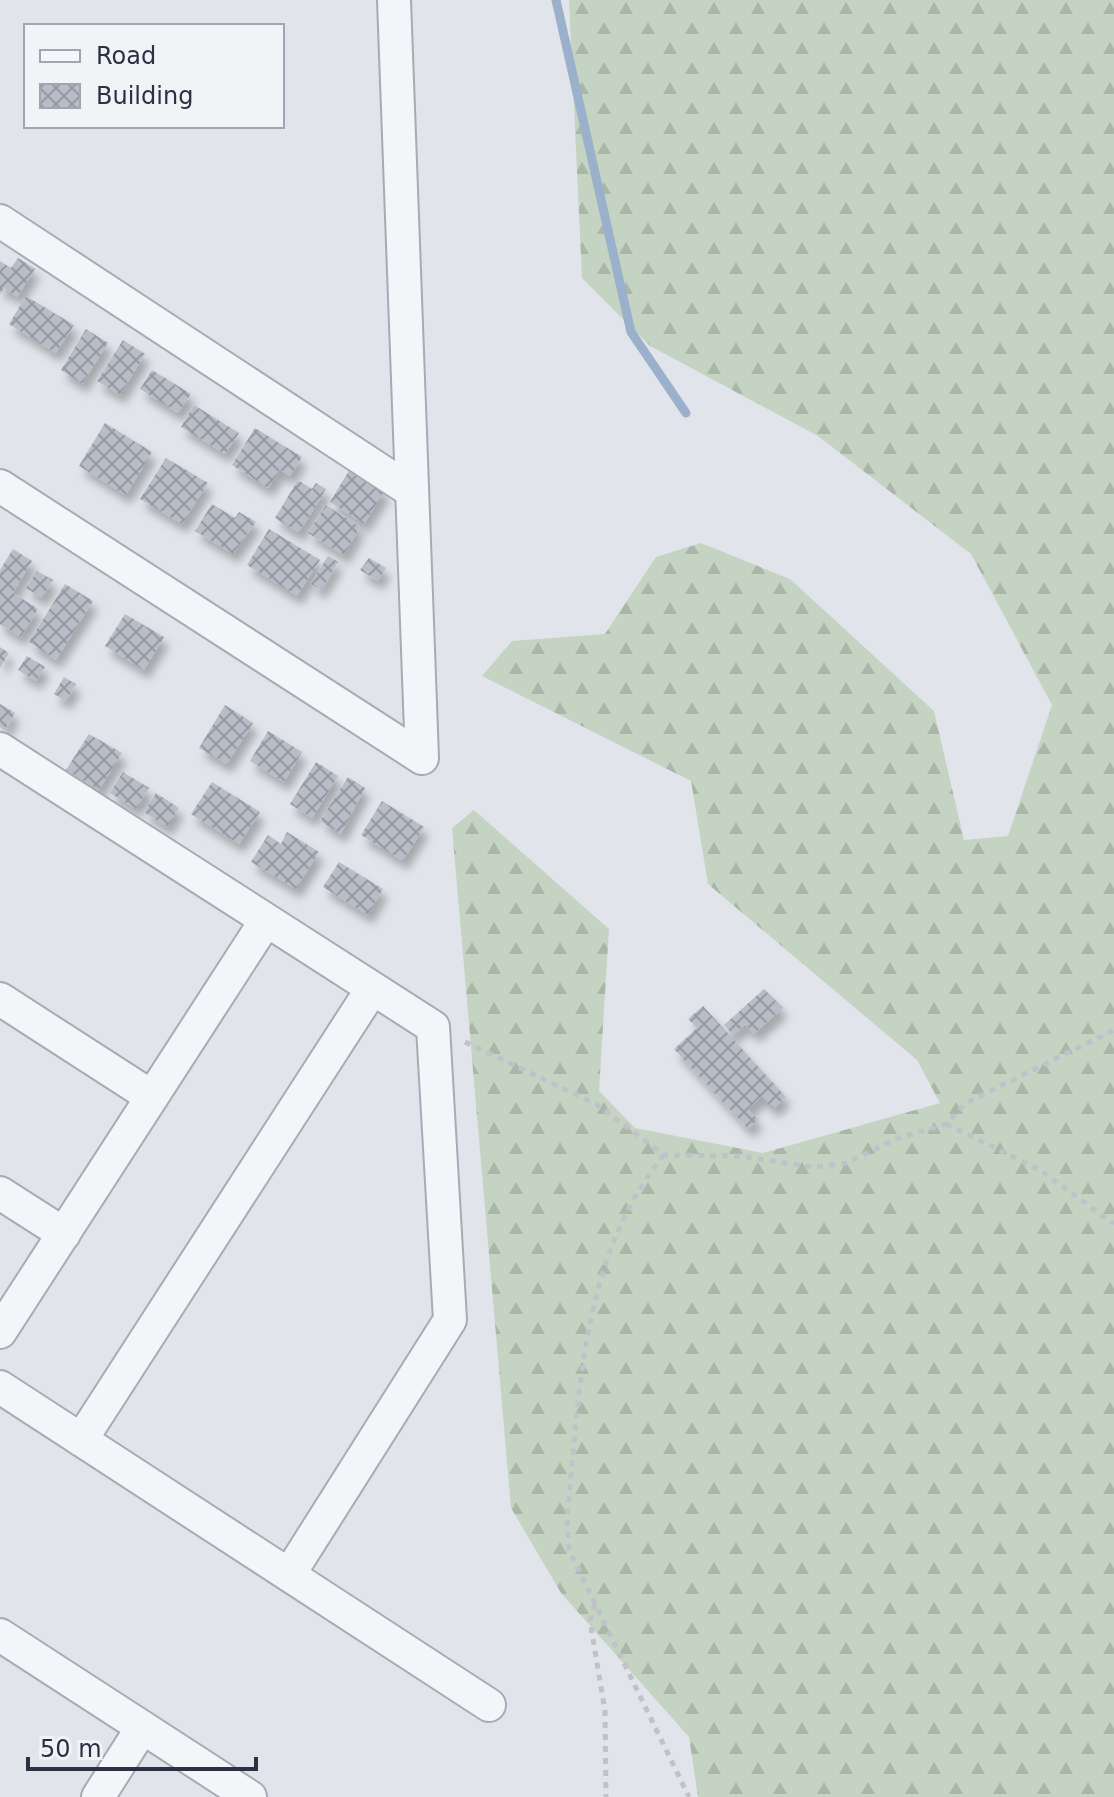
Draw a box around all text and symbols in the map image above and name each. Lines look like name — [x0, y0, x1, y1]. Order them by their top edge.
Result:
legend — [24, 24, 284, 128]
text: Road — [96, 42, 156, 70]
text: Building — [96, 82, 193, 110]
scale bar — [28, 1721, 256, 1771]
text: 50 m — [40, 1735, 102, 1763]

